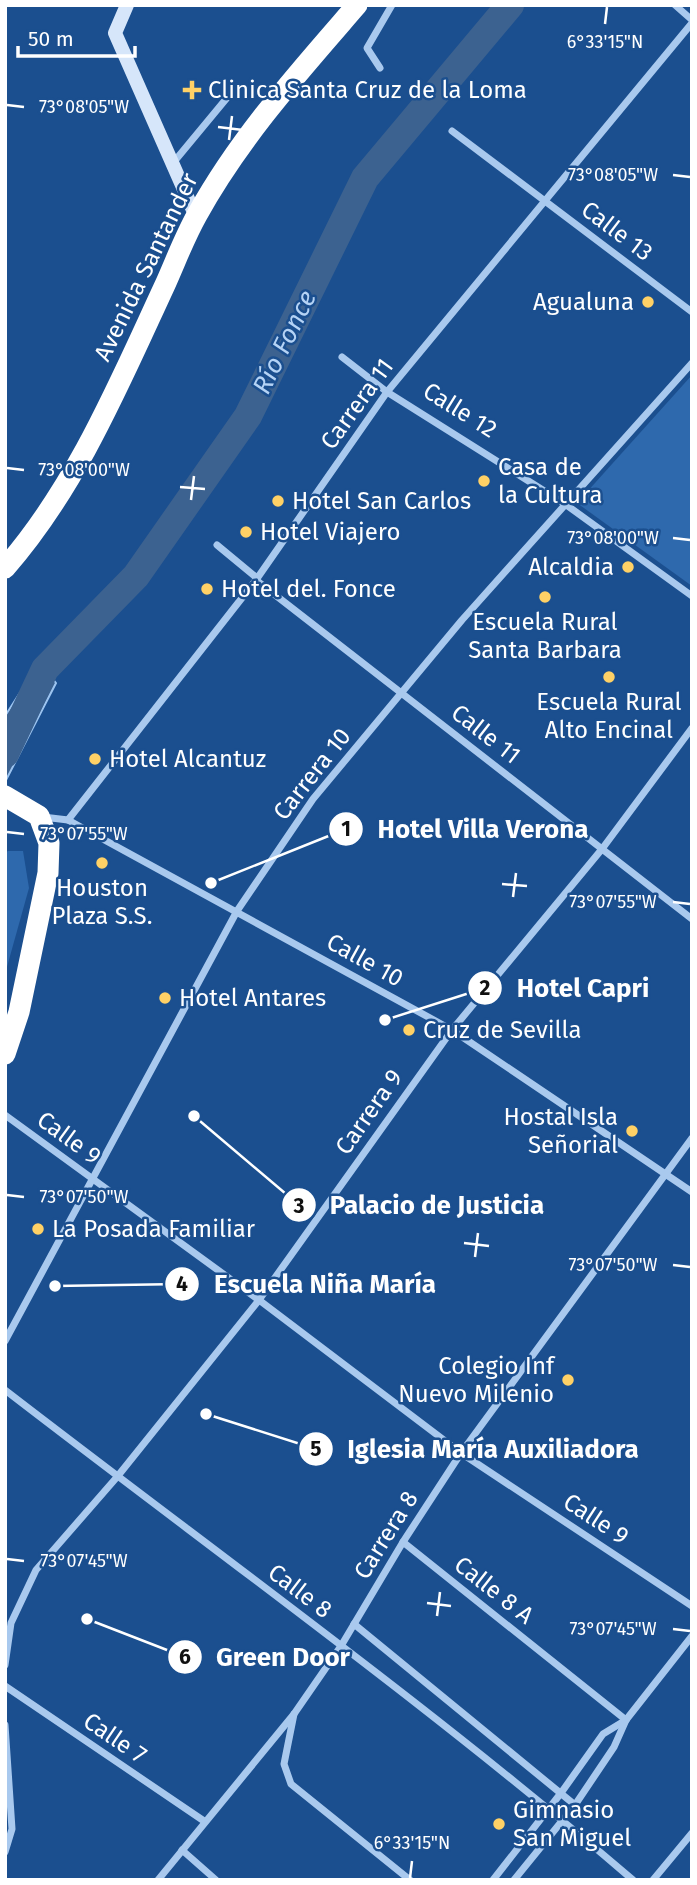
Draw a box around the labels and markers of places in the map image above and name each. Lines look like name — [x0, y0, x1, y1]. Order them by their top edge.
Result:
place label: Clinica Santa Cruz de la Loma — [208, 76, 527, 104]
marker: Clinica Santa Cruz de la Loma — [182, 80, 202, 100]
place label: Agualuna — [533, 288, 634, 316]
marker: Agualuna — [640, 294, 656, 310]
place label: Casa de la Cultura — [498, 453, 602, 509]
marker: Casa de la Cultura — [476, 473, 492, 489]
place label: Hotel San Carlos — [292, 487, 471, 515]
marker: Hotel San Carlos — [270, 493, 286, 509]
place label: Hotel Viajero — [260, 518, 400, 546]
marker: Hotel Viajero — [238, 524, 254, 540]
place label: Alcaldia — [528, 553, 614, 581]
marker: Alcaldia — [620, 559, 636, 575]
place label: Hotel del. Fonce — [221, 575, 396, 603]
marker: Hotel del. Fonce — [199, 581, 215, 597]
marker: Escuela Rural Santa Barbara — [537, 589, 553, 605]
place label: Escuela Rural Santa Barbara — [468, 608, 622, 664]
marker: Escuela Rural Alto Encinal — [601, 669, 617, 685]
place label: Escuela Rural Alto Encinal — [536, 688, 682, 744]
place label: Hotel Alcantuz — [109, 745, 266, 773]
marker: Hotel Alcantuz — [87, 751, 103, 767]
callout: Hotel Villa Verona — [329, 805, 602, 852]
marker: Houston Plaza S.S. — [94, 855, 110, 871]
place label: Houston Plaza S.S. — [52, 874, 152, 930]
callout: Hotel Capri — [468, 965, 663, 1012]
place label: Hotel Antares — [179, 984, 326, 1012]
marker: Hotel Antares — [157, 990, 173, 1006]
place label: Cruz de Sevilla — [423, 1016, 582, 1044]
marker: Cruz de Sevilla — [401, 1022, 417, 1038]
place label: Hostal Isla Señorial — [503, 1103, 618, 1159]
marker: Hostal Isla Señorial — [624, 1123, 640, 1139]
callout: Palacio de Justicia — [281, 1182, 558, 1229]
place label: La Posada Familiar — [52, 1215, 256, 1243]
marker: La Posada Familiar — [30, 1221, 46, 1237]
callout: Escuela Niña María — [165, 1260, 450, 1307]
place label: Colegio Inf Nuevo Milenio — [398, 1352, 556, 1408]
marker: Colegio Inf Nuevo Milenio — [560, 1372, 576, 1388]
callout: Iglesia María Auxiliadora — [298, 1426, 653, 1473]
callout: Green Door — [167, 1633, 364, 1680]
place label: Gimnasio San Miguel — [513, 1796, 631, 1852]
marker: Gimnasio San Miguel — [491, 1816, 507, 1832]

